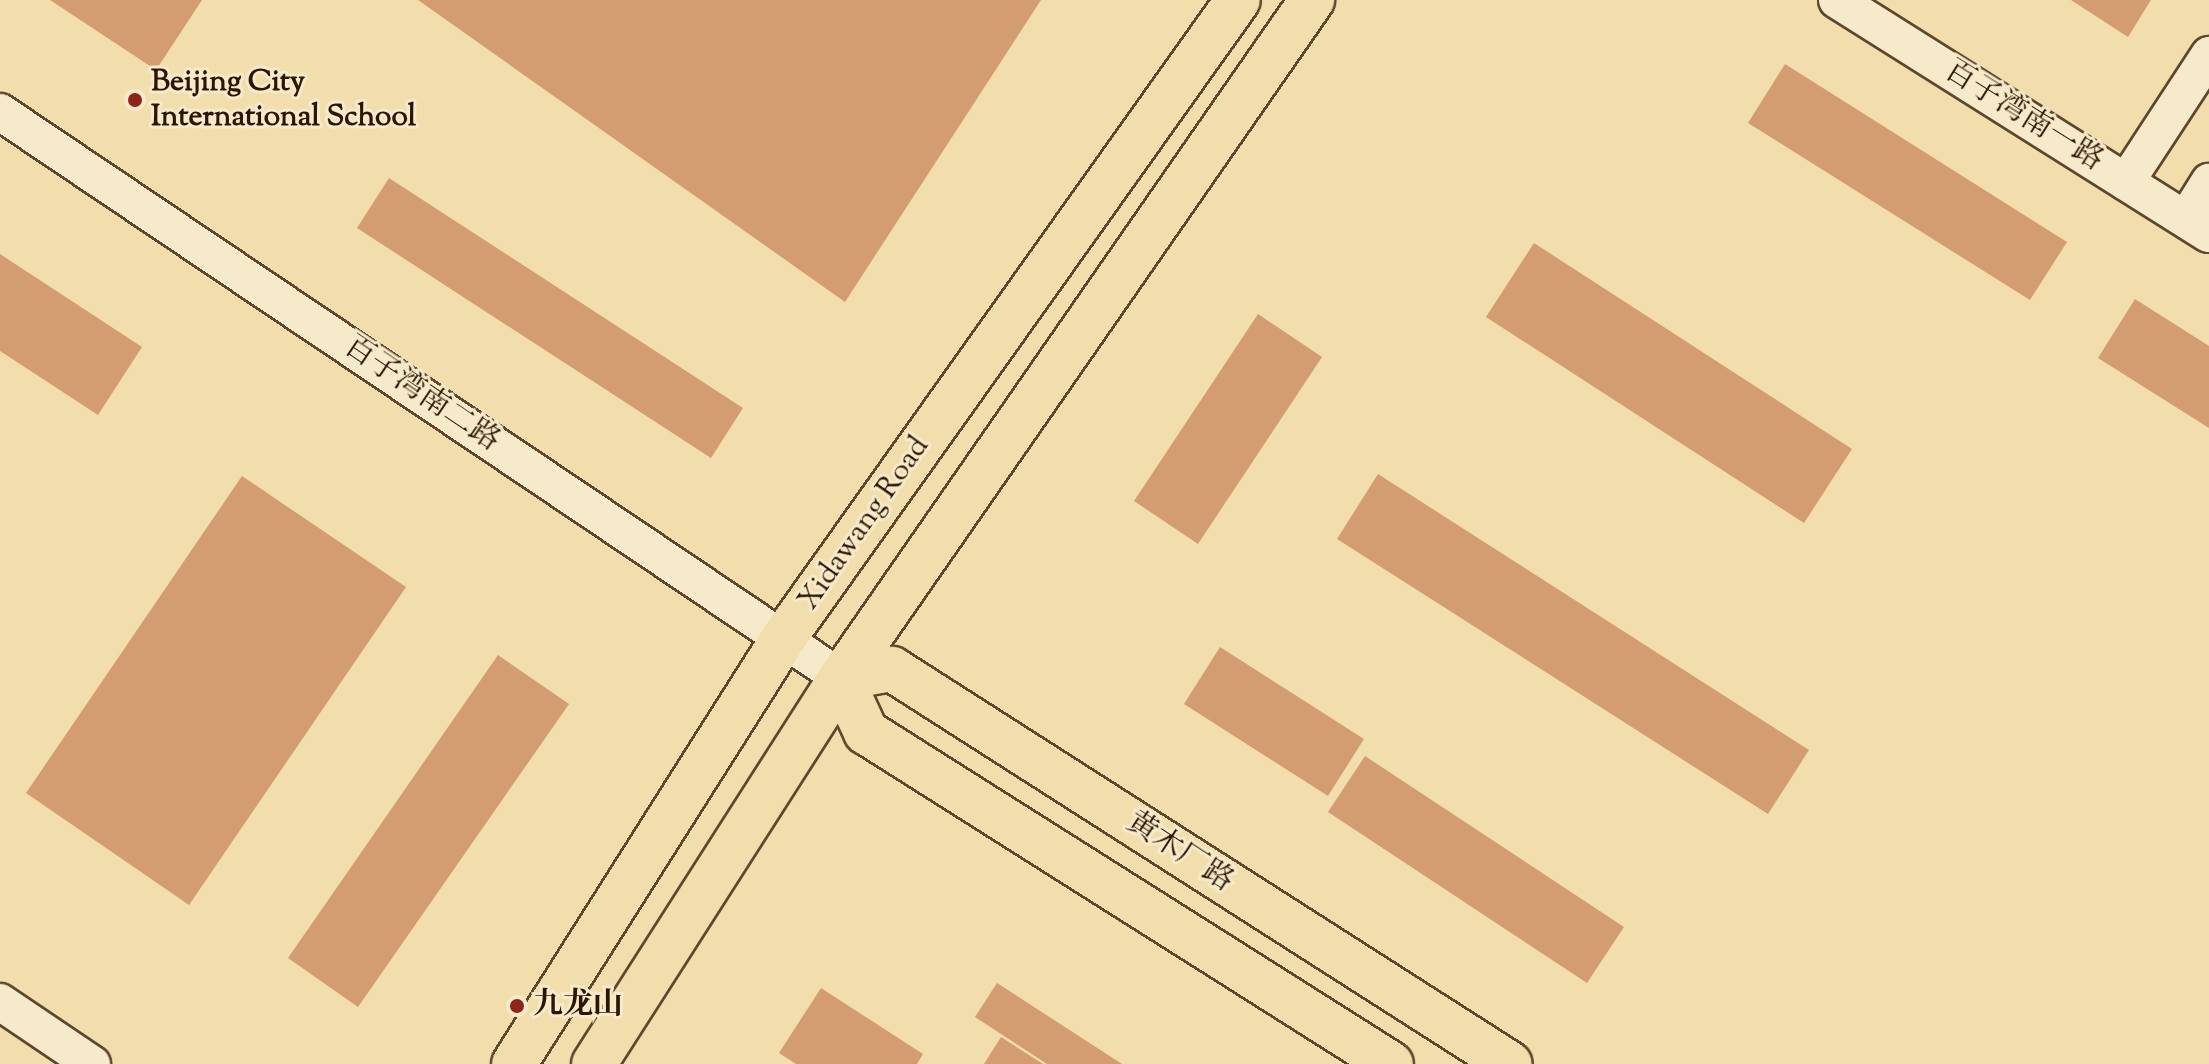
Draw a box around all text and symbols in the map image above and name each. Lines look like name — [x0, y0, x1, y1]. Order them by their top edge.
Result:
street label: 百子湾南一路 — [1937, 54, 2109, 180]
place label: Beijing City International School — [151, 65, 416, 136]
marker: Beijing City International School — [126, 91, 144, 109]
street label: 百子湾南二路 — [336, 330, 506, 460]
street label: Xidawang Road — [792, 430, 938, 618]
street label: 黄木厂路 — [1119, 805, 1239, 901]
place label: 九龙山 — [533, 988, 623, 1024]
marker: 九龙山 — [508, 997, 526, 1015]

